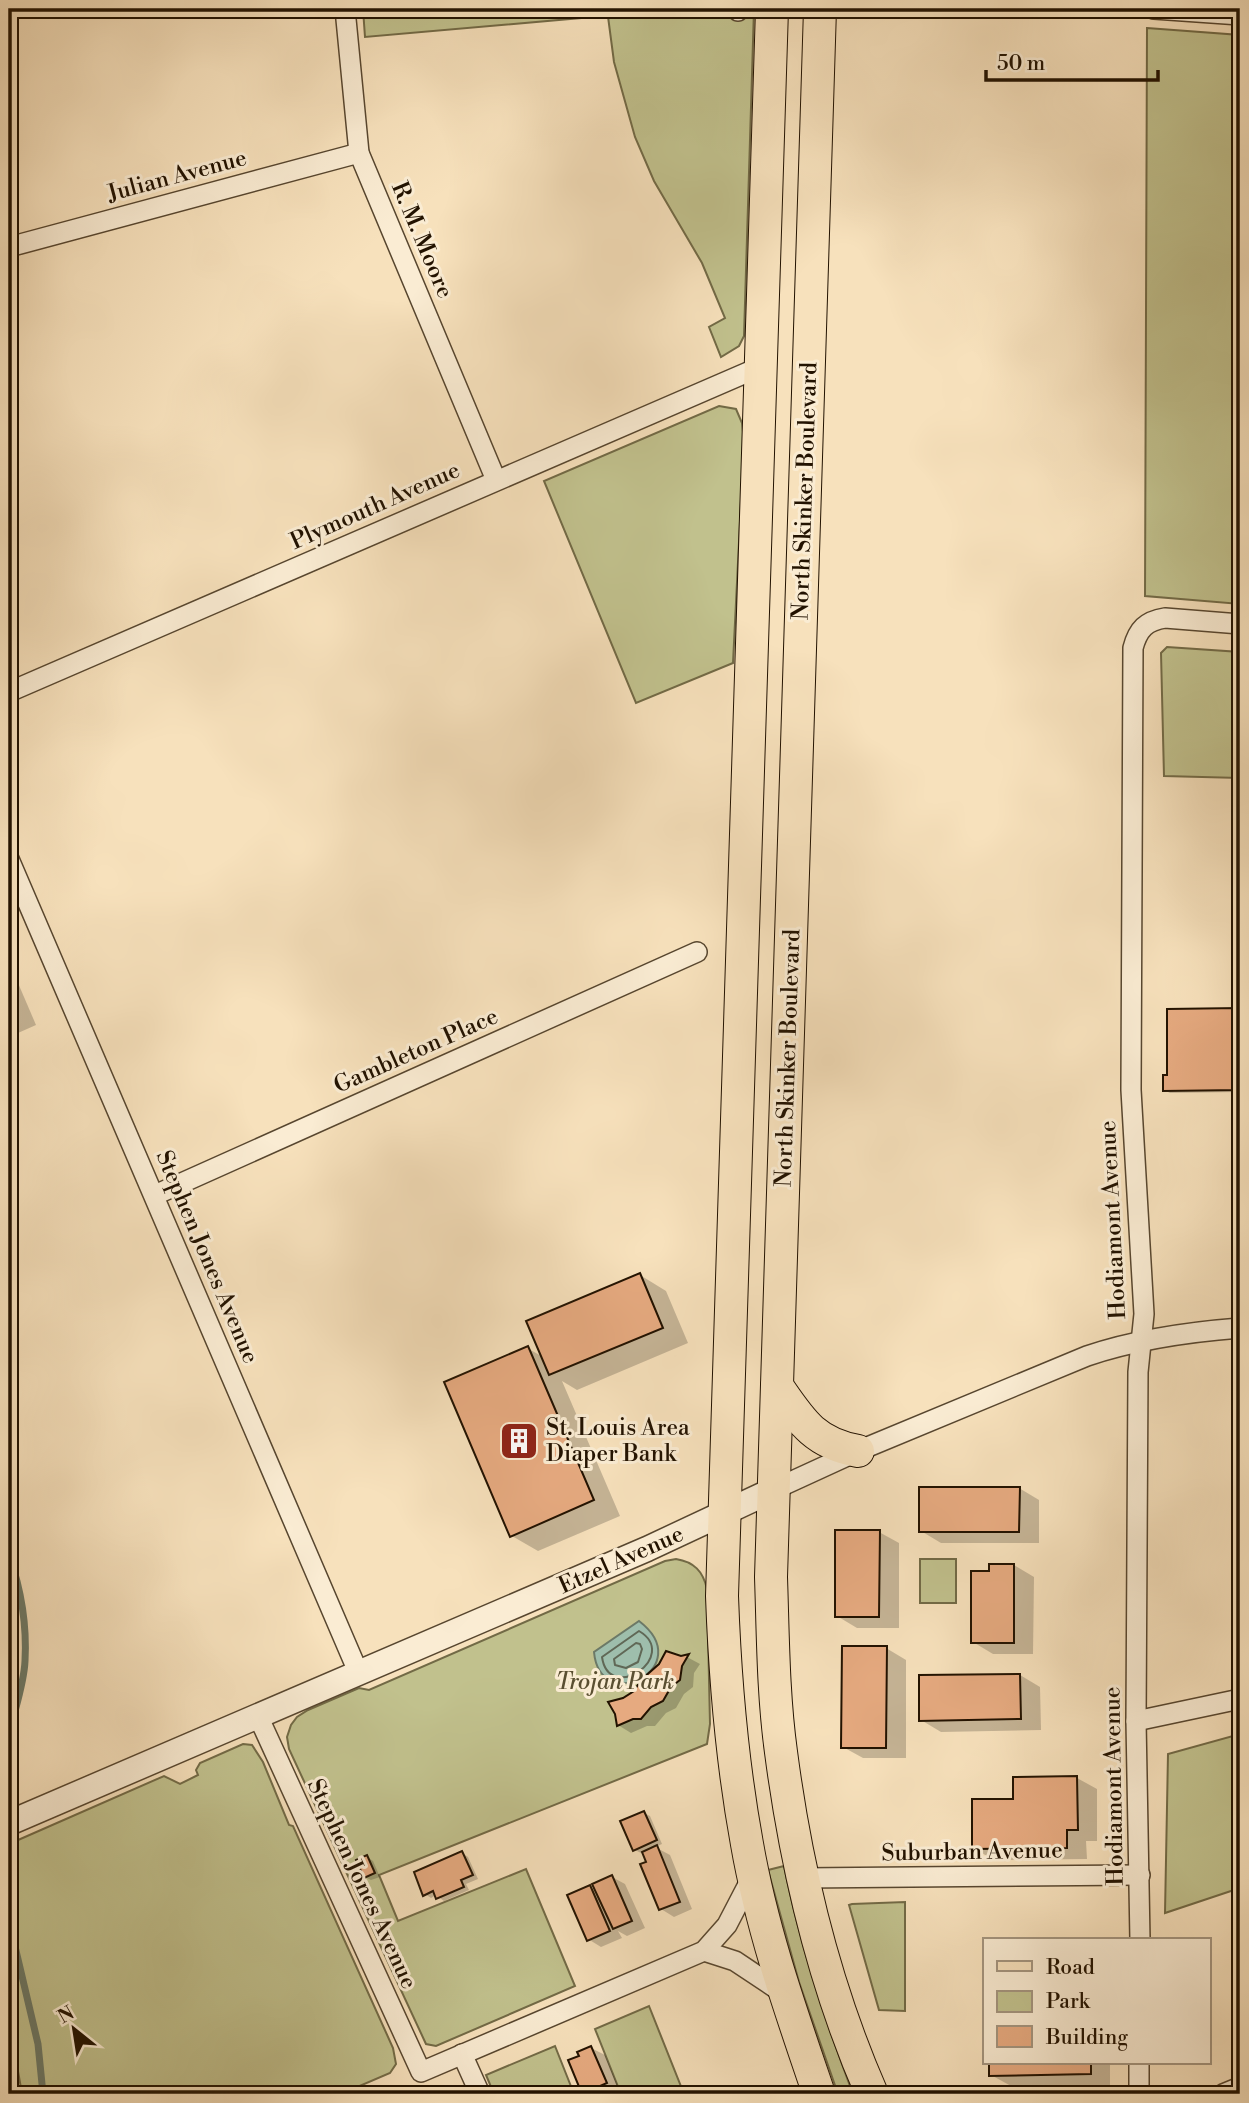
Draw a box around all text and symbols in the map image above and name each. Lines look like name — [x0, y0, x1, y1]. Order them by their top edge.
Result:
scale bar — [986, 38, 1158, 82]
text: 50 m — [997, 51, 1045, 77]
street label: Julian Avenue — [103, 144, 250, 208]
street label: R. M. Moore — [385, 178, 459, 302]
street label: North Skinker Boulevard — [787, 361, 823, 621]
street label: Plymouth Avenue — [286, 456, 464, 556]
street label: North Skinker Boulevard — [770, 928, 806, 1188]
street label: Gambleton Place — [329, 1002, 503, 1100]
street label: Hodiamont Avenue — [1094, 1120, 1132, 1320]
street label: Stephen Jones Avenue — [149, 1146, 265, 1368]
place label: St. Louis Area Diaper Bank — [546, 1414, 690, 1468]
building icon: St. Louis Area Diaper Bank — [498, 1420, 540, 1462]
street label: Etzel Avenue — [554, 1520, 688, 1600]
park label: Trojan Park — [556, 1668, 674, 1696]
street label: Hodiamont Avenue — [1098, 1686, 1130, 1886]
street label: Stephen Jones Avenue — [301, 1775, 423, 1993]
street label: Suburban Avenue — [881, 1836, 1063, 1868]
legend — [983, 1938, 1210, 2064]
text: Road — [1046, 1955, 1095, 1981]
text: Park — [1046, 1989, 1091, 2015]
north arrow — [38, 1994, 108, 2064]
text: N — [53, 2001, 79, 2029]
text: Building — [1045, 2025, 1128, 2051]

